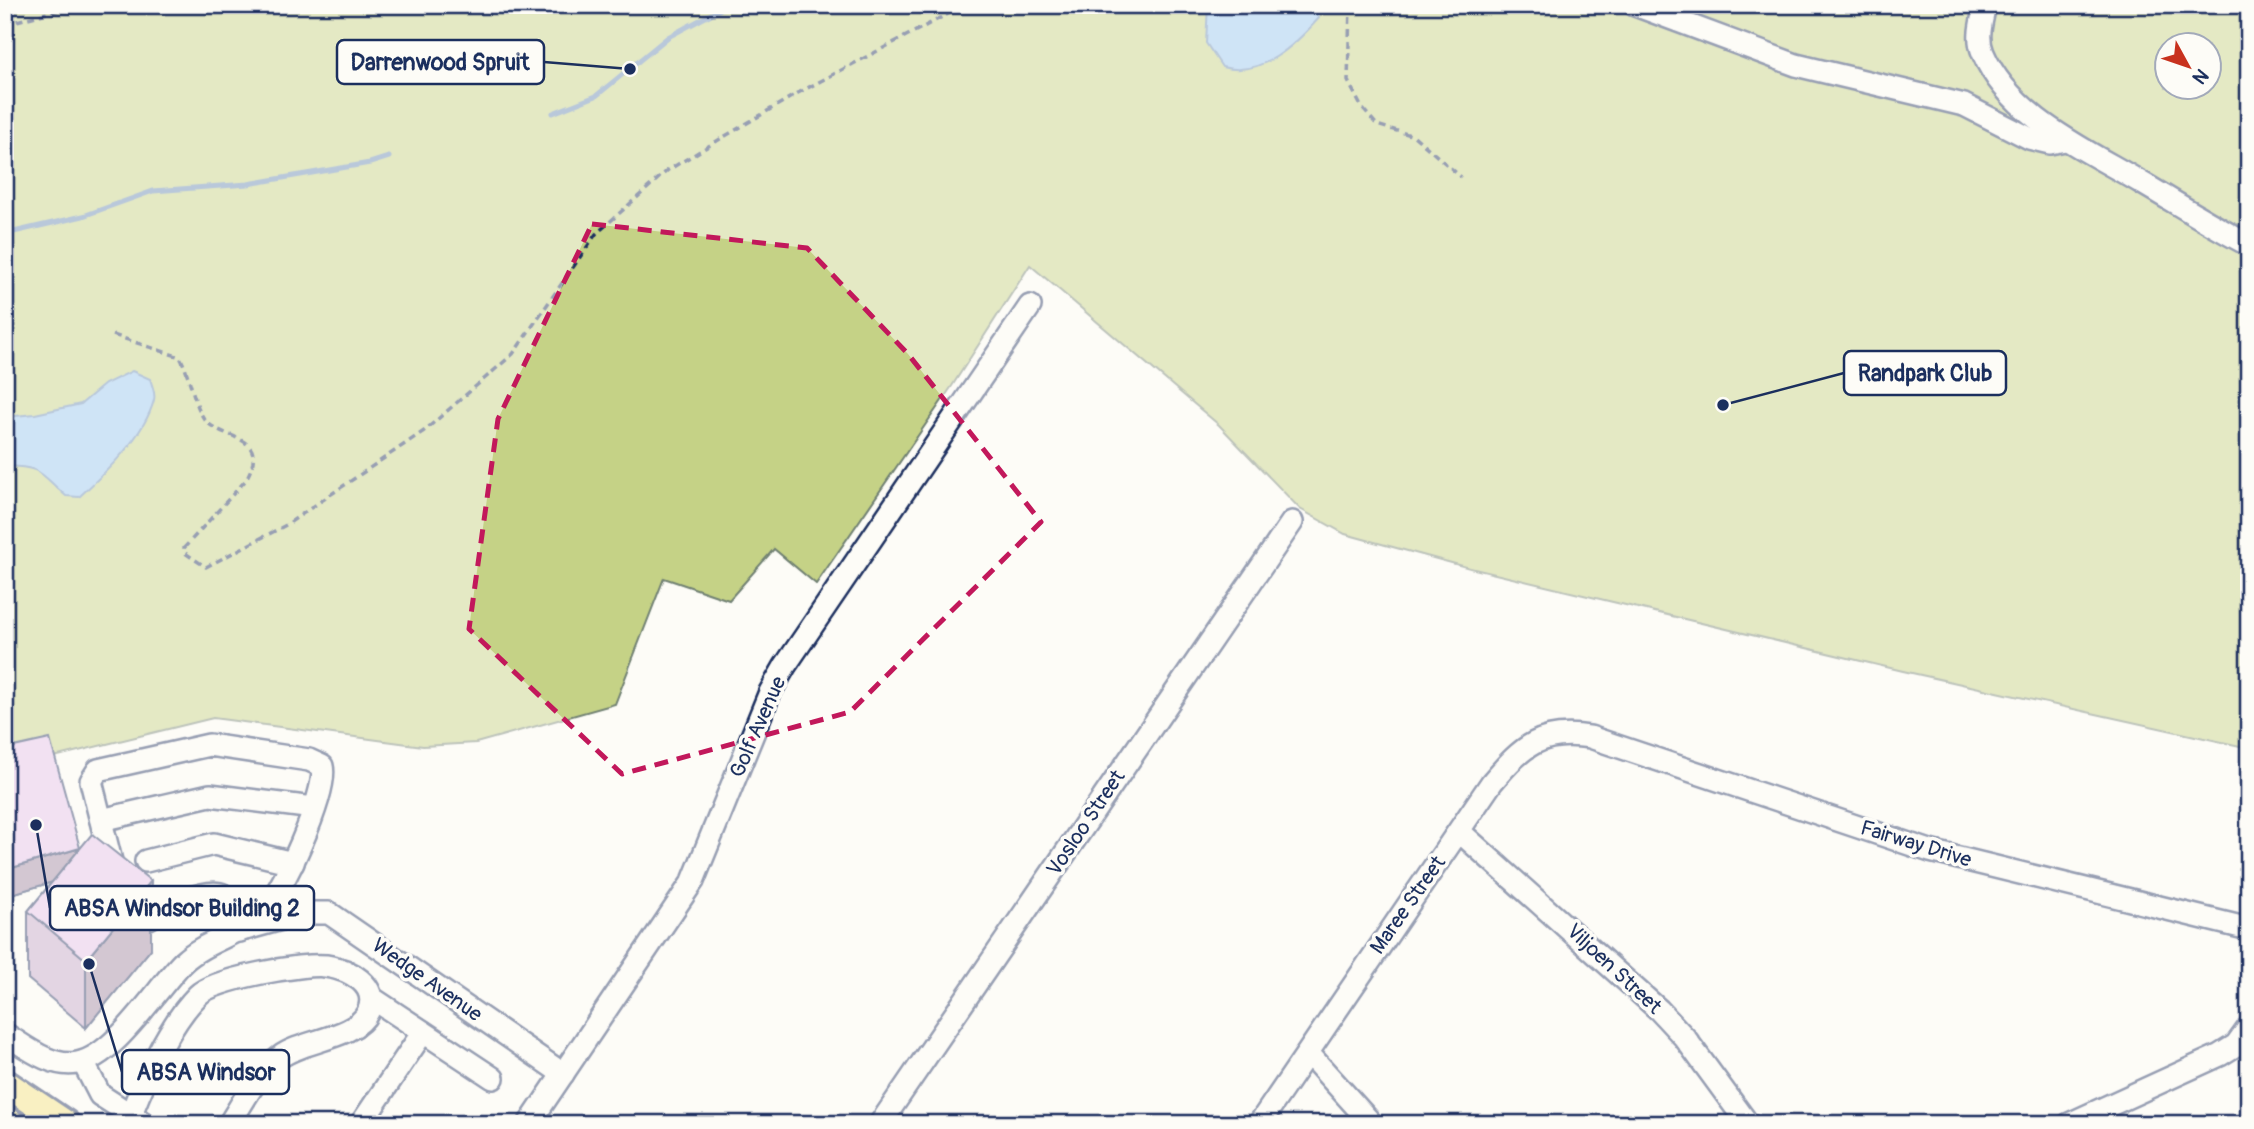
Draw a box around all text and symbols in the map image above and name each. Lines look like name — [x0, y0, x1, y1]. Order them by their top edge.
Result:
north arrow — [2152, 32, 2222, 102]
callout: Darrenwood Spruit — [337, 40, 544, 84]
text: Darrenwood Spruit — [351, 48, 530, 77]
text: N — [2187, 64, 2214, 89]
callout: Randpark Club — [1844, 351, 2006, 395]
text: Randpark Club — [1858, 359, 1992, 388]
street label: Golf Avenue — [724, 672, 793, 782]
street label: Vosloo Street — [1041, 764, 1132, 881]
street label: Fairway Drive — [1857, 814, 1975, 874]
street label: Maree Street — [1364, 850, 1452, 960]
callout: ABSA Windsor Building 2 — [50, 886, 314, 930]
text: ABSA Windsor Building 2 — [64, 894, 300, 923]
street label: Viljoen Street — [1561, 918, 1668, 1020]
street label: Wedge Avenue — [367, 932, 488, 1028]
callout: ABSA Windsor — [122, 1050, 289, 1094]
text: ABSA Windsor — [136, 1058, 276, 1087]

